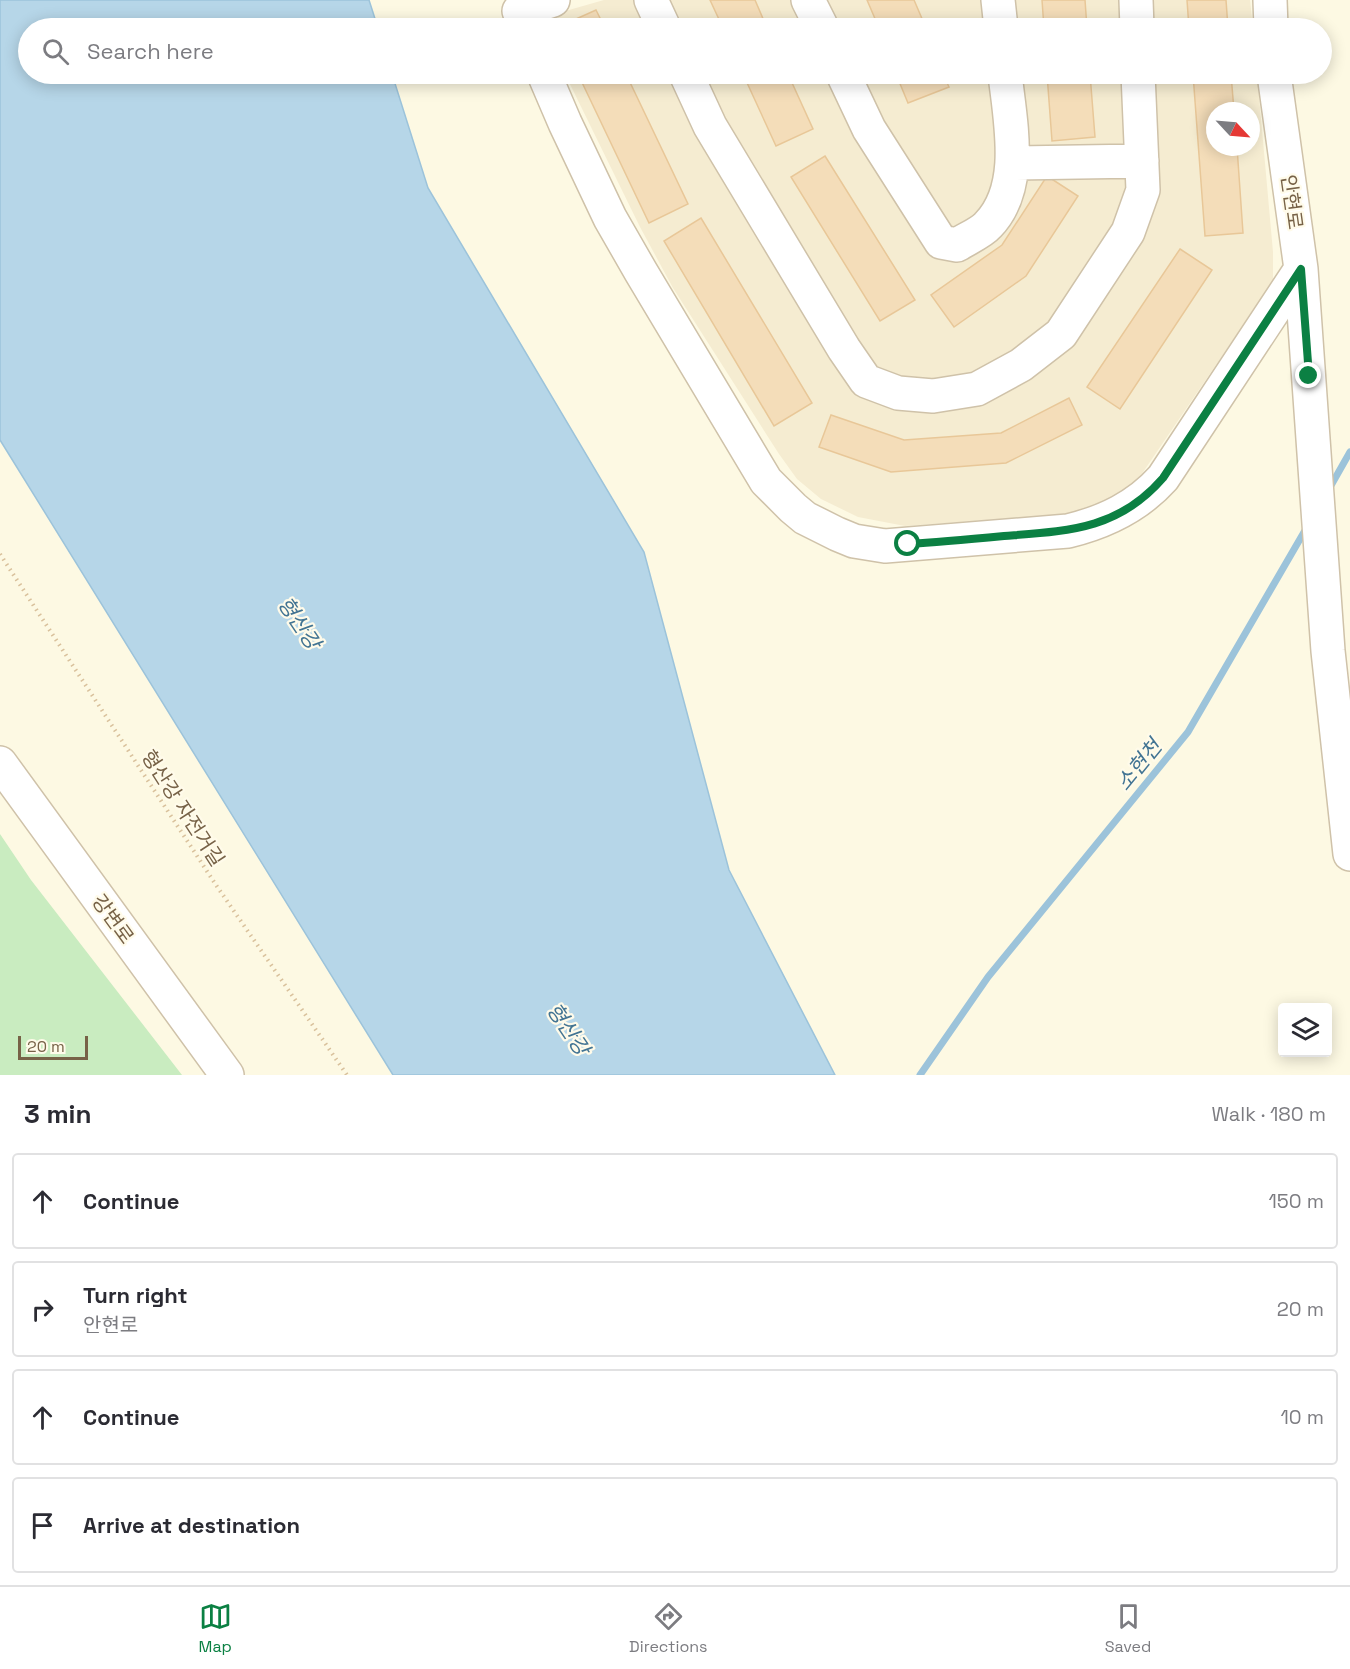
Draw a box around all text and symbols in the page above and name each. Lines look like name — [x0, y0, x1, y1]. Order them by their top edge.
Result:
search box — [18, 18, 1332, 84]
icon: search — [39, 35, 72, 68]
text: Search here — [87, 37, 214, 65]
north arrow — [1206, 102, 1260, 156]
street label: 안현로 — [1275, 173, 1309, 231]
route end — [1295, 362, 1321, 388]
route start — [894, 530, 920, 556]
water label: 형산강 — [272, 591, 328, 657]
water label: 소현천 — [1110, 732, 1169, 796]
street label: 형산강 자전거길 — [136, 745, 230, 871]
street label: 강변로 — [86, 889, 140, 949]
water label: 형산강 — [541, 997, 597, 1063]
map controls — [1278, 1003, 1332, 1057]
button: layers — [1278, 1003, 1332, 1057]
scale bar — [18, 1033, 88, 1060]
text: 20 m — [27, 1036, 65, 1057]
text: 3 min — [24, 1097, 92, 1131]
text: Walk · 180 m — [1212, 1101, 1326, 1127]
icon: ahead — [26, 1185, 59, 1218]
text: Continue — [83, 1187, 179, 1215]
text: 150 m — [1269, 1188, 1324, 1214]
text: Turn right — [83, 1281, 188, 1309]
icon: right — [26, 1293, 59, 1326]
text: 20 m — [1277, 1296, 1324, 1322]
text: 안현로 — [83, 1312, 138, 1338]
icon: ahead — [26, 1401, 59, 1434]
text: Continue — [83, 1403, 179, 1431]
text: 10 m — [1280, 1404, 1324, 1430]
icon: arrive — [26, 1509, 59, 1542]
text: Arrive at destination — [83, 1511, 300, 1539]
tab: Map — [199, 1600, 232, 1657]
tab: Directions — [629, 1600, 708, 1657]
tab: Saved — [1105, 1600, 1151, 1657]

